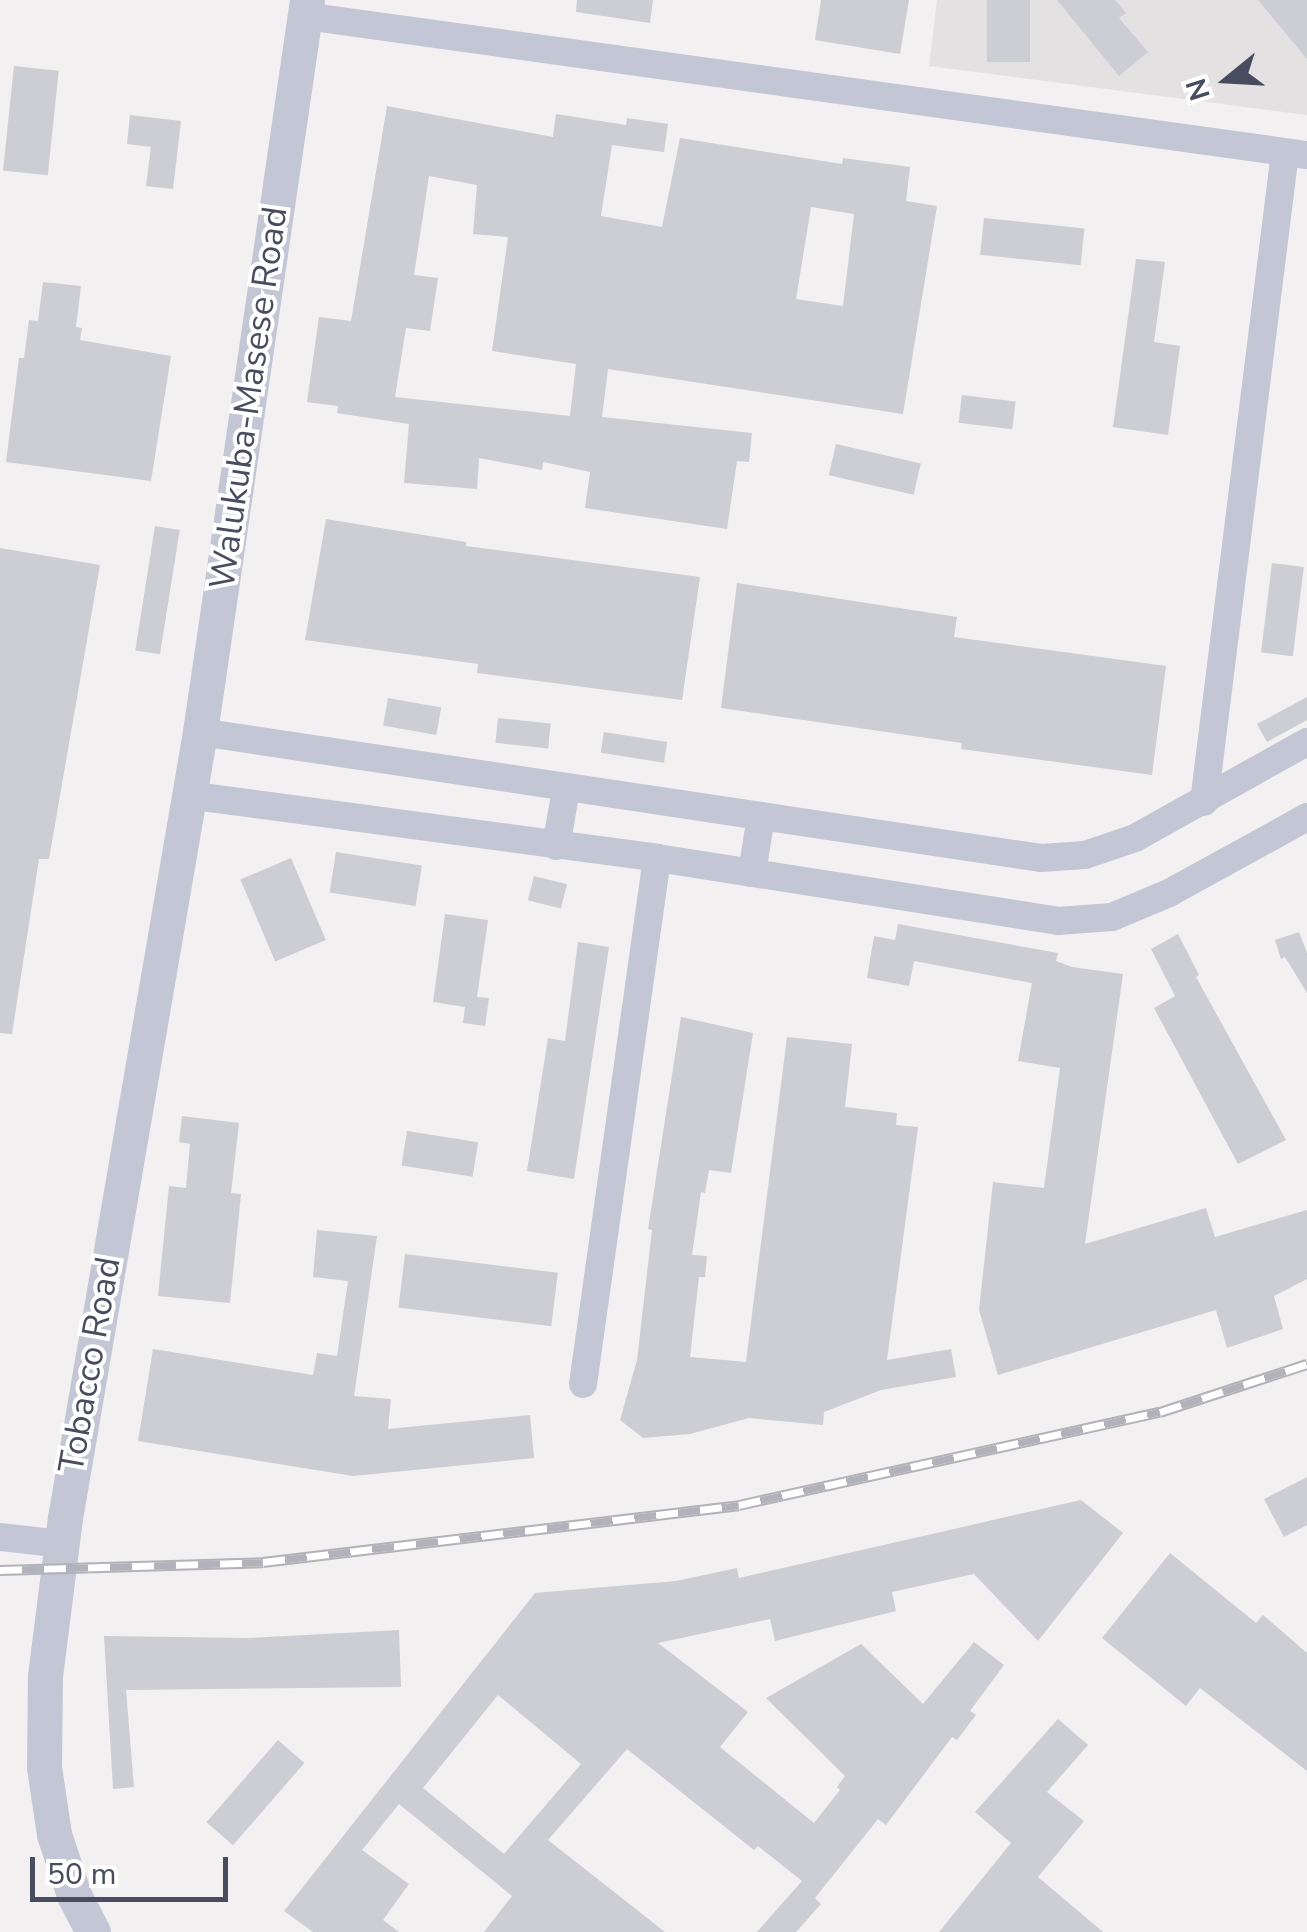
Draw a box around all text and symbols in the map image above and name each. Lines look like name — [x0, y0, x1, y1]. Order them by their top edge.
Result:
north arrow — [1177, 30, 1277, 130]
text: N — [1177, 73, 1220, 105]
street label: Walukuba-Masese Road — [201, 204, 297, 592]
street label: Tobacco Road — [50, 1254, 130, 1476]
scale bar — [35, 1837, 232, 1899]
text: 50 m — [47, 1854, 116, 1895]

